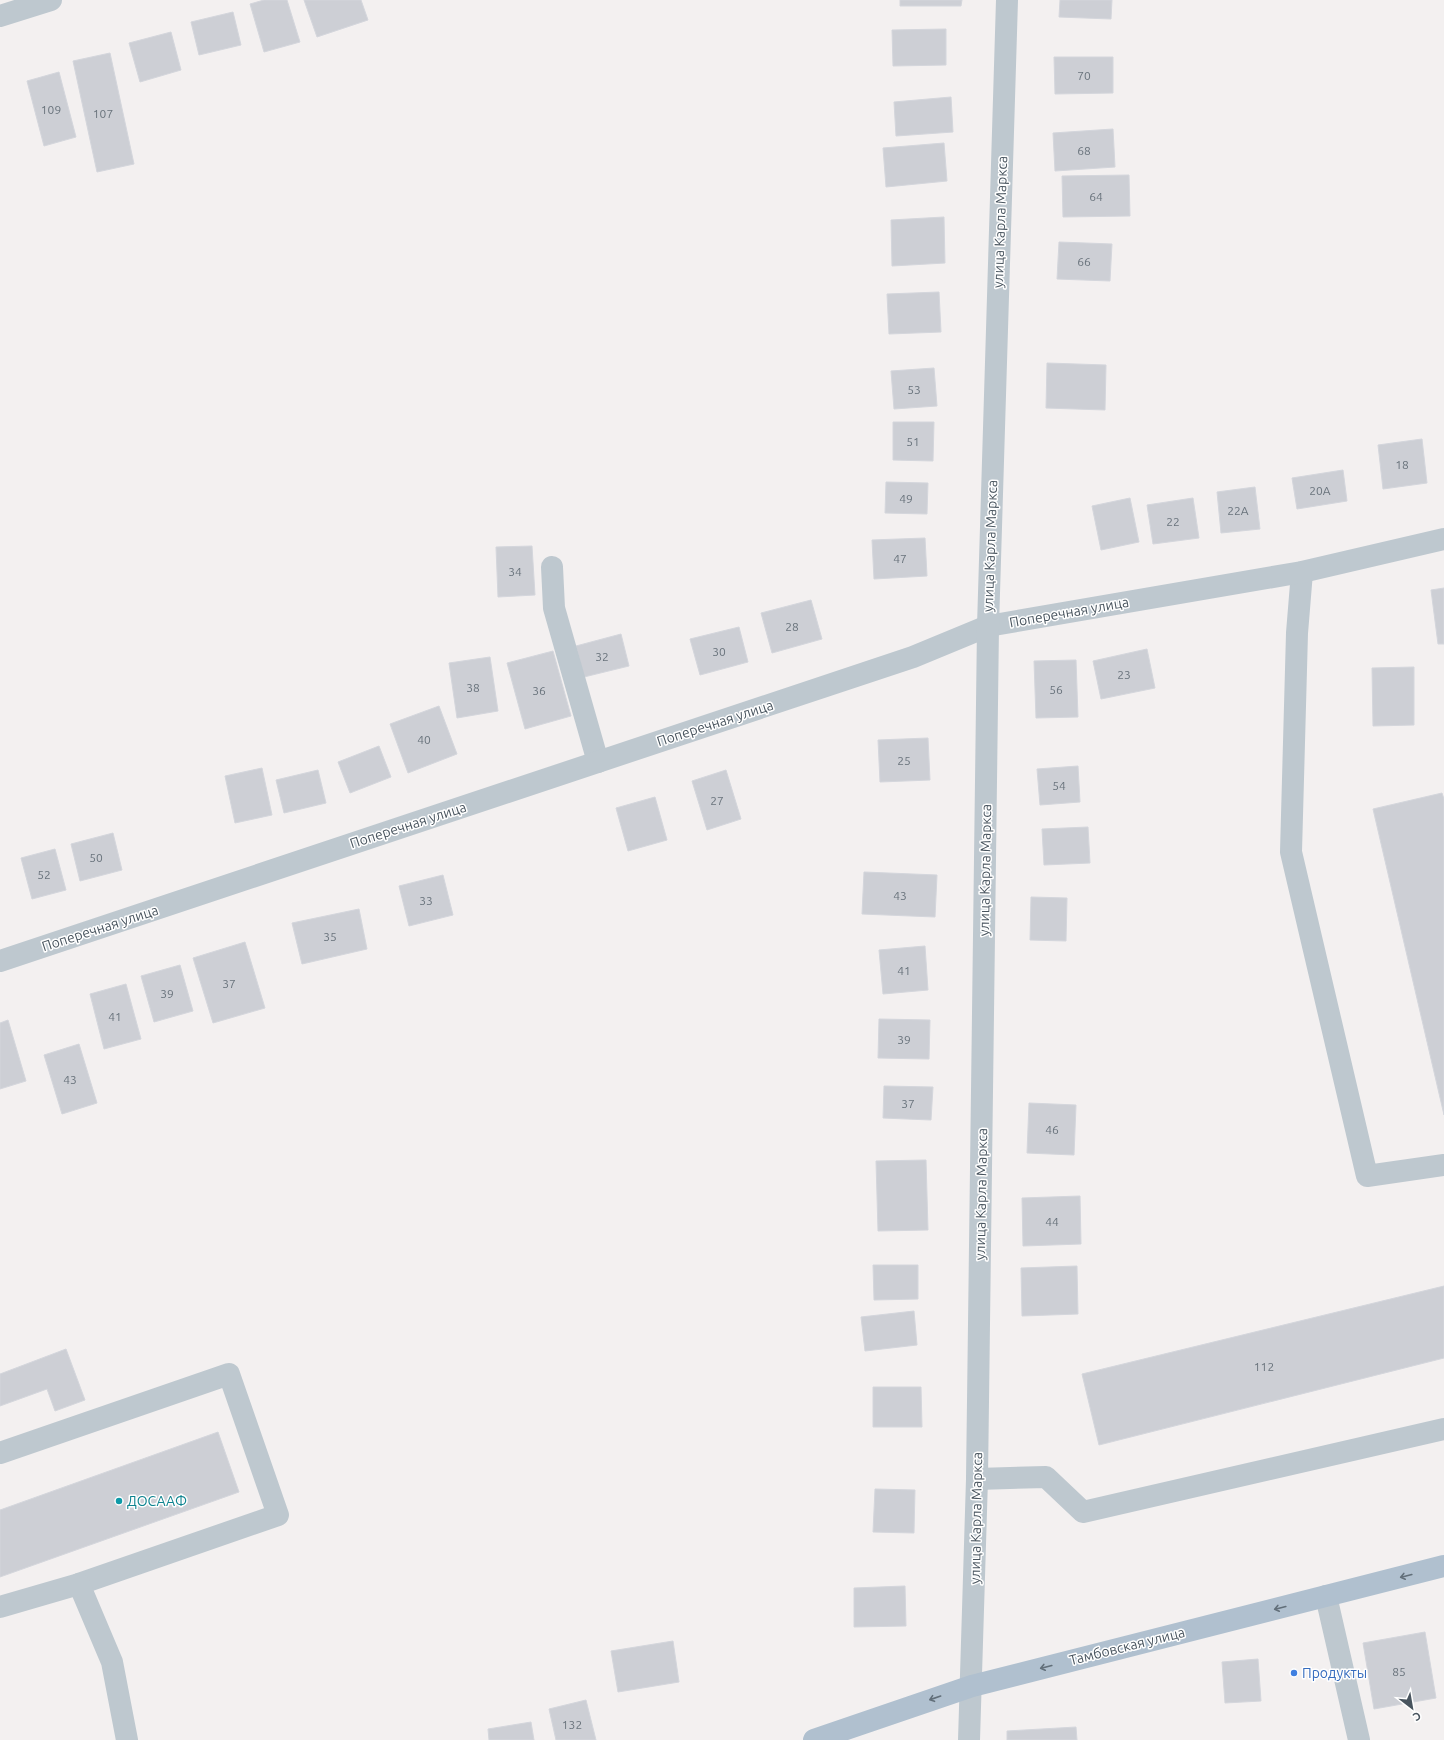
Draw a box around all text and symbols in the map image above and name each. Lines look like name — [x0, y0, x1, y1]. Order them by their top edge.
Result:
house number: 70 — [1077, 69, 1091, 82]
house number: 109 — [41, 103, 61, 116]
house number: 107 — [93, 107, 113, 120]
house number: 68 — [1077, 144, 1091, 157]
street label: улица Карла Маркса — [990, 156, 1010, 288]
house number: 64 — [1089, 190, 1103, 203]
house number: 66 — [1077, 255, 1091, 268]
house number: 53 — [907, 383, 921, 396]
house number: 51 — [906, 435, 920, 448]
house number: 18 — [1395, 458, 1409, 471]
street label: улица Карла Маркса — [980, 480, 1000, 612]
house number: 20А — [1309, 484, 1331, 497]
house number: 49 — [899, 492, 913, 505]
house number: 22А — [1227, 504, 1249, 517]
house number: 22 — [1166, 515, 1180, 528]
house number: 47 — [893, 552, 907, 565]
house number: 34 — [508, 565, 522, 578]
street label: Поперечная улица — [1008, 594, 1130, 630]
house number: 28 — [785, 620, 799, 633]
house number: 30 — [712, 645, 726, 658]
house number: 32 — [595, 650, 609, 663]
house number: 23 — [1117, 668, 1131, 681]
house number: 38 — [466, 681, 480, 694]
house number: 56 — [1049, 683, 1063, 696]
house number: 36 — [532, 684, 546, 697]
street label: Поперечная улица — [655, 697, 775, 749]
house number: 40 — [417, 733, 431, 746]
house number: 25 — [897, 754, 911, 767]
house number: 54 — [1052, 779, 1066, 792]
house number: 27 — [710, 794, 724, 807]
street label: Поперечная улица — [348, 799, 468, 851]
street label: улица Карла Маркса — [976, 804, 994, 936]
house number: 50 — [89, 851, 103, 864]
house number: 52 — [37, 868, 51, 881]
house number: 43 — [893, 889, 907, 902]
house number: 33 — [419, 894, 433, 907]
street label: Поперечная улица — [40, 902, 160, 954]
house number: 35 — [323, 930, 337, 943]
house number: 41 — [897, 964, 911, 977]
house number: 37 — [222, 977, 236, 990]
house number: 39 — [160, 987, 174, 1000]
house number: 41 — [108, 1010, 122, 1023]
house number: 39 — [897, 1033, 911, 1046]
house number: 43 — [63, 1073, 77, 1086]
house number: 37 — [901, 1097, 915, 1110]
house number: 46 — [1045, 1123, 1059, 1136]
street label: улица Карла Маркса — [972, 1128, 990, 1260]
house number: 44 — [1045, 1215, 1059, 1228]
house number: 112 — [1254, 1360, 1274, 1373]
street label: улица Карла Маркса — [967, 1452, 985, 1584]
place label: ДОСААФ — [127, 1493, 187, 1509]
marker: ДОСААФ — [114, 1496, 124, 1506]
one-way arrow — [1400, 1572, 1413, 1580]
one-way arrow — [1274, 1604, 1287, 1612]
street label: Тамбовская улица — [1067, 1624, 1187, 1668]
one-way arrow — [1039, 1664, 1052, 1671]
place label: Продукты — [1302, 1665, 1367, 1681]
house number: 85 — [1392, 1665, 1406, 1678]
marker: Продукты — [1289, 1668, 1299, 1678]
north arrow — [1392, 1688, 1432, 1728]
one-way arrow — [929, 1695, 941, 1703]
text: С — [1411, 1710, 1423, 1724]
house number: 132 — [562, 1718, 582, 1731]

